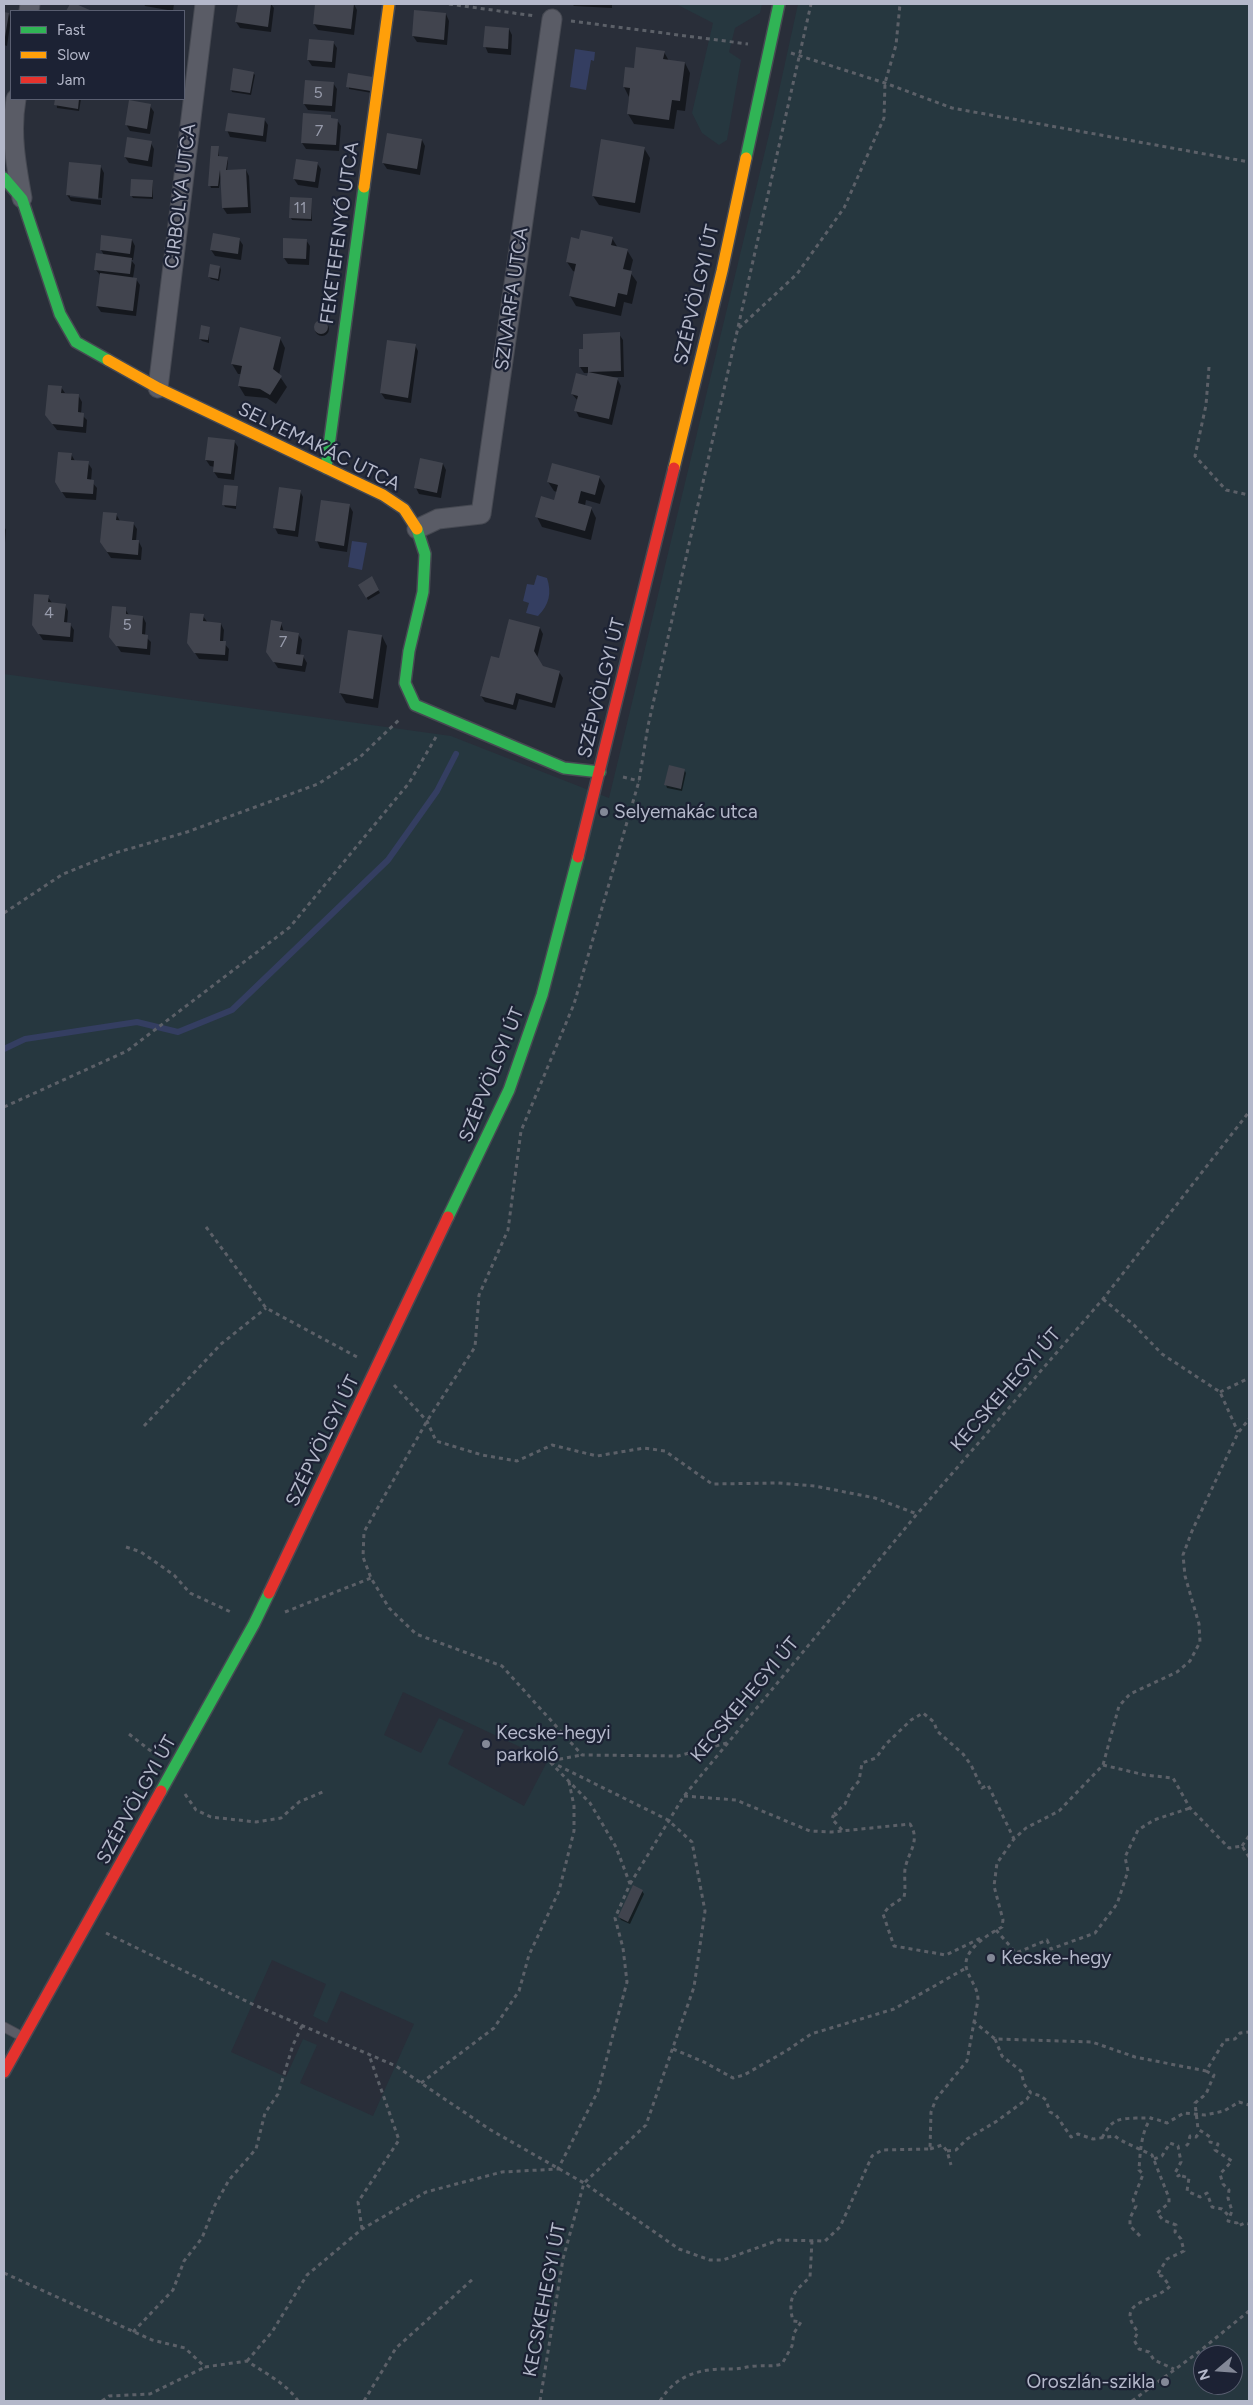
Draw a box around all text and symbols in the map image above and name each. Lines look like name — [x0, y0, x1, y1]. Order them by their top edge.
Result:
legend — [10, 10, 185, 100]
text: Fast — [57, 21, 85, 39]
text: Slow — [57, 46, 90, 64]
text: Jam — [57, 71, 85, 89]
house number: 5 — [313, 83, 323, 103]
house number: 7 — [315, 121, 323, 141]
street label: CIRBOLYA UTCA — [161, 122, 201, 270]
street label: FEKETEFENYŐ UTCA — [316, 140, 364, 326]
house number: 11 — [293, 198, 307, 218]
street label: SZÉPVÖLGYI ÚT — [670, 223, 724, 367]
street label: SZIVARFA UTCA — [491, 226, 533, 372]
street label: SELYEMAKÁC UTCA — [234, 398, 404, 496]
house number: 4 — [44, 603, 54, 623]
house number: 5 — [122, 615, 132, 635]
street label: SZÉPVÖLGYI ÚT — [574, 616, 630, 760]
house number: 7 — [279, 632, 287, 652]
place label: Selyemakác utca — [614, 801, 758, 823]
marker: Selyemakác utca — [598, 806, 610, 818]
street label: SZÉPVÖLGYI ÚT — [455, 1004, 529, 1146]
street label: KECSKEHEGYI ÚT — [946, 1324, 1066, 1456]
street label: SZÉPVÖLGYI ÚT — [281, 1372, 365, 1510]
street label: KECSKEHEGYI ÚT — [686, 1633, 804, 1767]
place label: Kecske-hegyi parkoló — [496, 1722, 611, 1766]
street label: SZÉPVÖLGYI ÚT — [92, 1732, 182, 1868]
marker: Kecske-hegyi parkoló — [480, 1738, 492, 1750]
place label: Kecske-hegy — [1001, 1947, 1111, 1969]
marker: Kecske-hegy — [985, 1952, 997, 1964]
street label: KECSKEHEGYI ÚT — [519, 2221, 571, 2379]
north arrow — [1193, 2345, 1243, 2395]
text: N — [1194, 2367, 1214, 2382]
place label: Oroszlán-szikla — [1027, 2371, 1155, 2393]
marker: Oroszlán-szikla — [1159, 2376, 1171, 2388]

